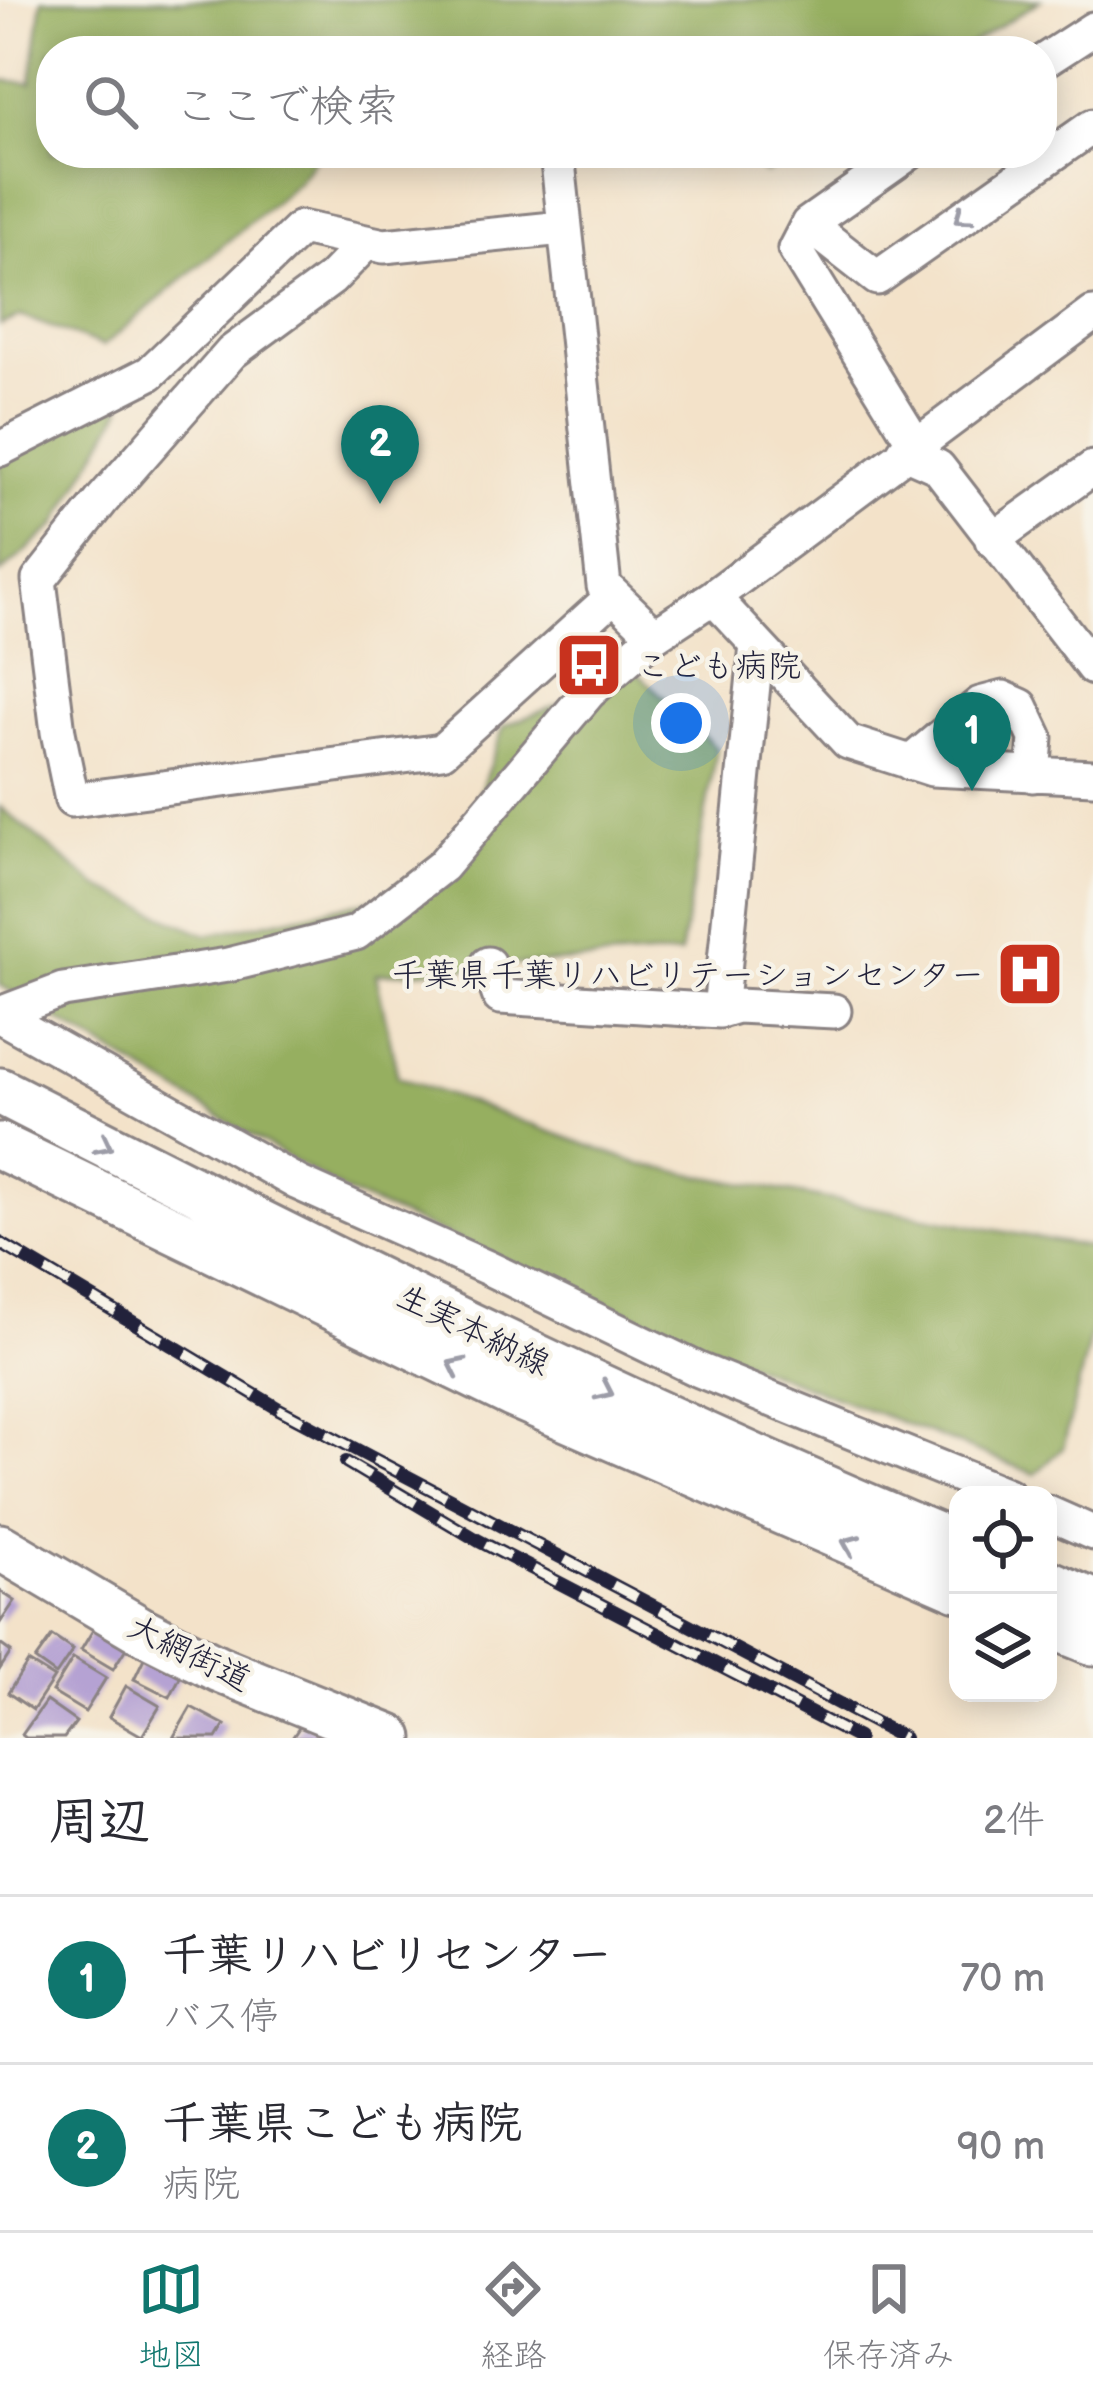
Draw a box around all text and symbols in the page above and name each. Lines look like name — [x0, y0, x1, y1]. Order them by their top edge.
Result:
search box — [36, 36, 1057, 168]
icon: search — [78, 69, 144, 135]
text: ここで検索 — [174, 80, 399, 135]
one-way arrow — [953, 203, 975, 225]
pin: 2 — [341, 405, 419, 504]
bus stop icon: こども病院 — [554, 630, 624, 700]
place label: こども病院 — [636, 647, 801, 687]
pin: 1 — [933, 692, 1011, 791]
your location — [651, 693, 711, 753]
hospital icon: 千葉県千葉リハビリテーションセンター — [995, 939, 1065, 1009]
place label: 千葉県千葉リハビリテーションセンター — [391, 956, 984, 996]
one-way arrow — [92, 1130, 113, 1154]
street label: 生実本納線 — [390, 1277, 556, 1385]
one-way arrow — [447, 1357, 468, 1381]
one-way arrow — [593, 1377, 614, 1400]
map controls — [949, 1486, 1057, 1702]
button: locate — [949, 1486, 1057, 1594]
one-way arrow — [840, 1534, 862, 1558]
button: layers — [949, 1594, 1057, 1702]
street label: 大網街道 — [121, 1607, 257, 1701]
text: 周辺 — [48, 1792, 150, 1853]
text: 2件 — [983, 1798, 1045, 1845]
text: 千葉リハビリセンター — [162, 1929, 612, 1984]
text: 1 — [79, 1956, 95, 2003]
text: 70 m — [960, 1956, 1045, 2003]
text: バス停 — [162, 1994, 279, 2041]
text: 千葉県こども病院 — [162, 2097, 522, 2152]
text: 2 — [75, 2124, 99, 2171]
text: 90 m — [957, 2124, 1045, 2171]
text: 病院 — [162, 2162, 240, 2209]
tab: 地図 — [138, 2256, 204, 2376]
tab: 経路 — [480, 2256, 546, 2376]
tab: 保存済み — [823, 2256, 955, 2376]

